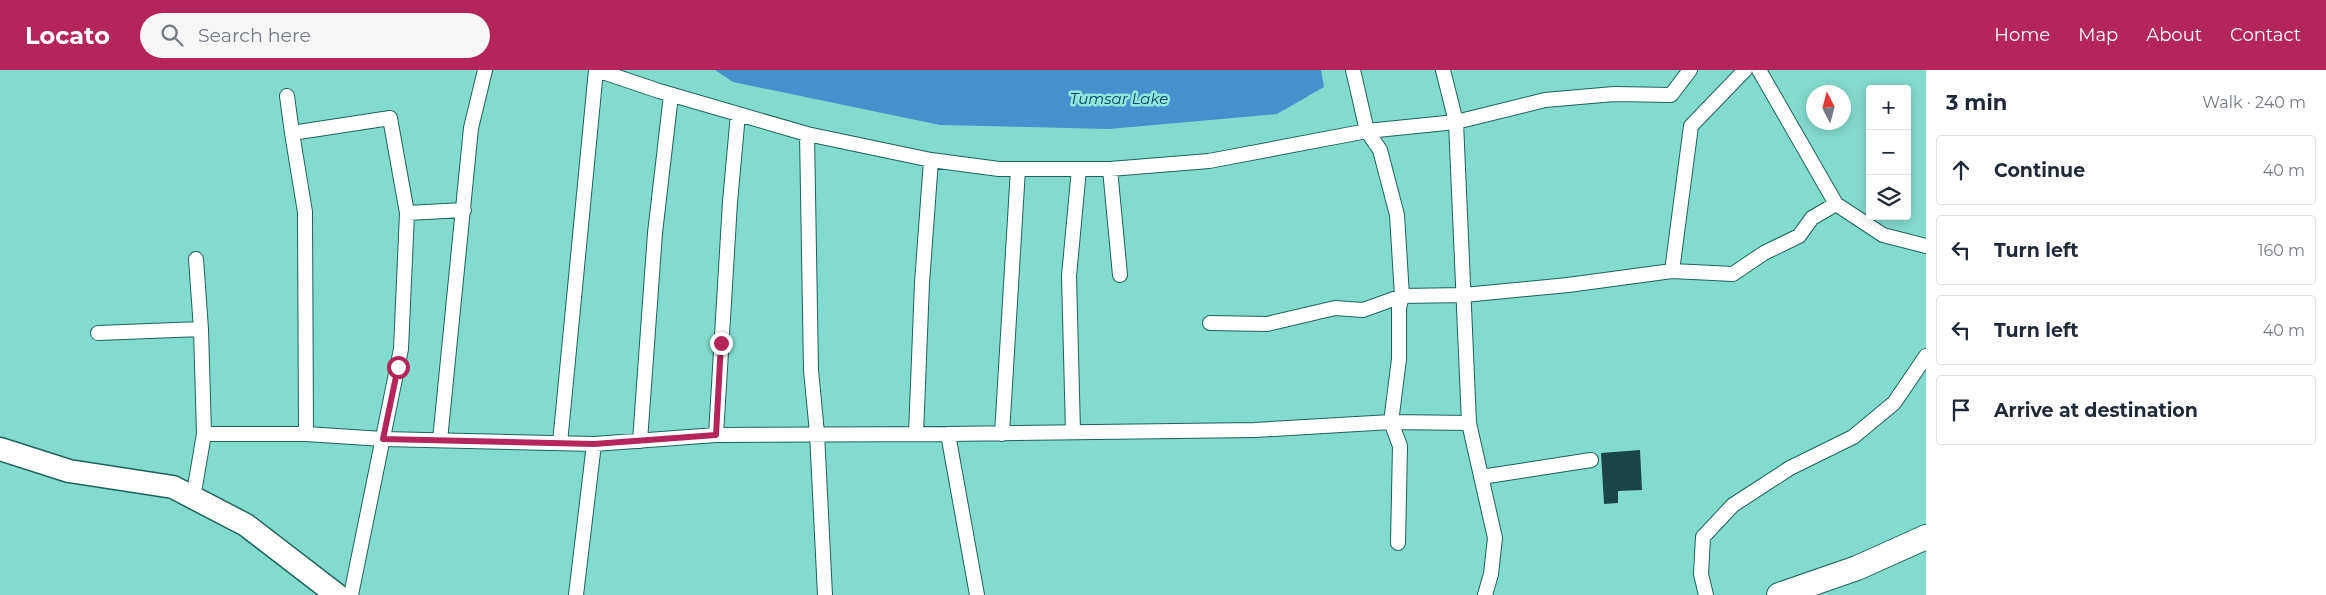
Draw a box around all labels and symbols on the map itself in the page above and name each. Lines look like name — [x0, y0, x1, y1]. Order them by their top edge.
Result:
north arrow — [1806, 85, 1851, 130]
water label: Tumsar Lake — [1070, 89, 1168, 108]
route end — [710, 332, 733, 355]
route start — [387, 356, 410, 379]

